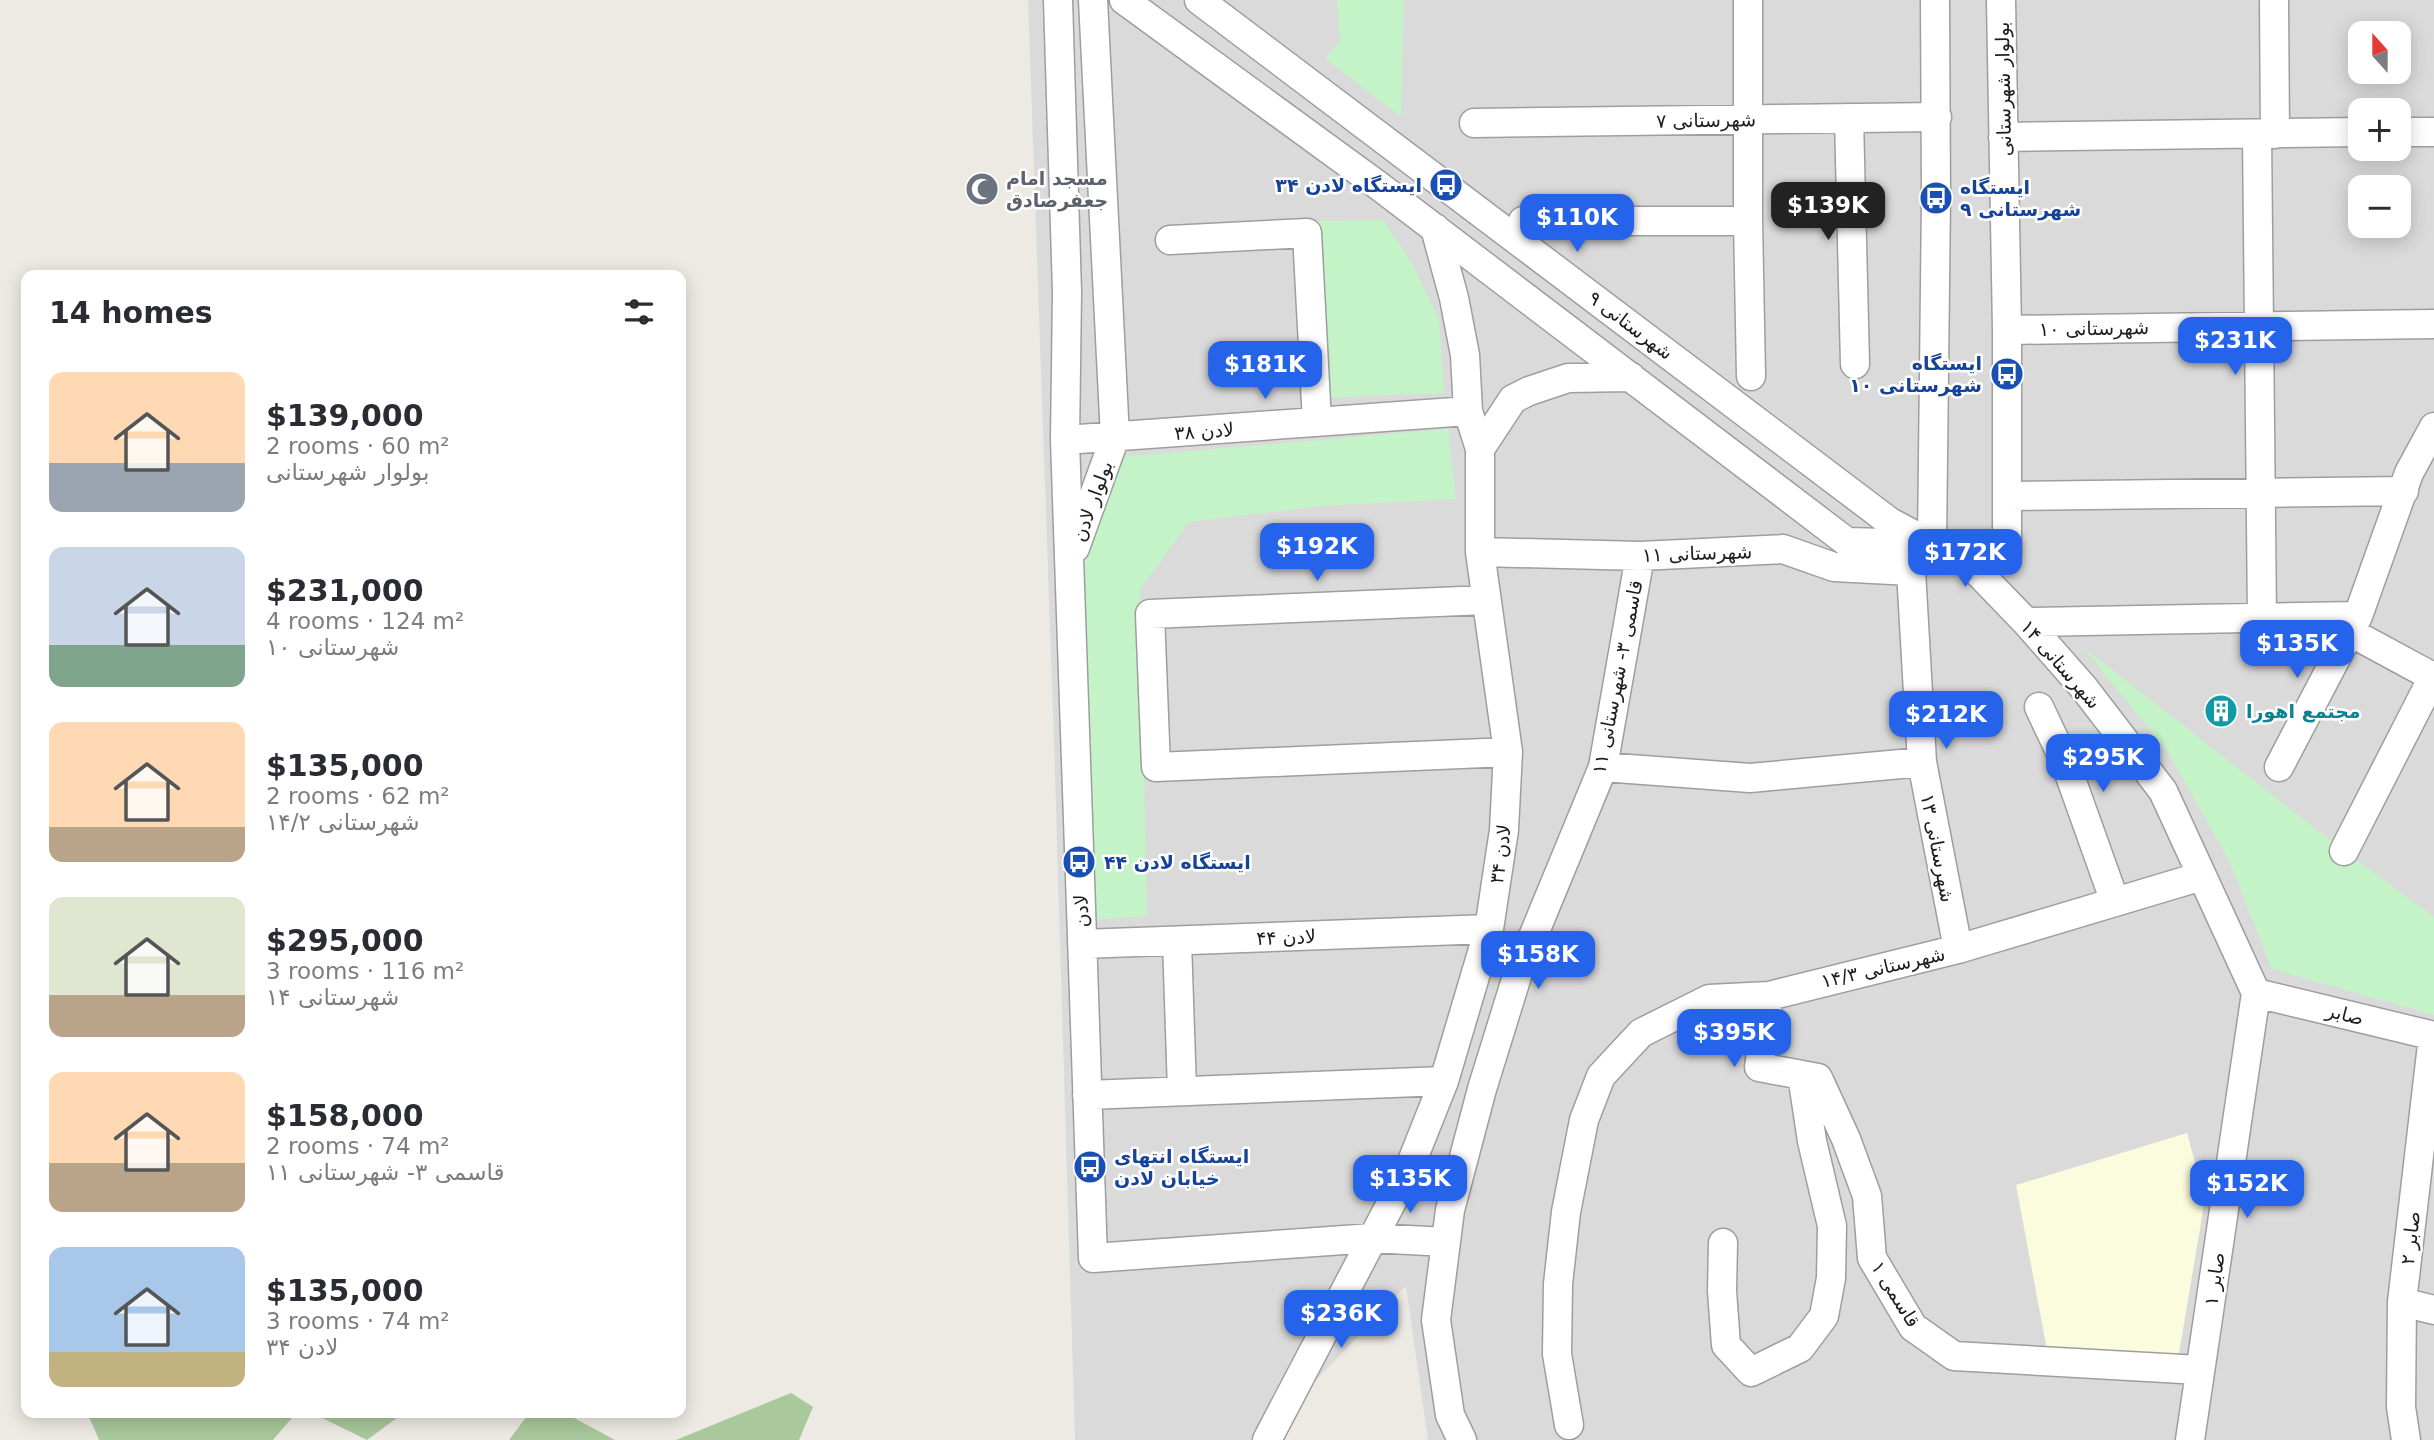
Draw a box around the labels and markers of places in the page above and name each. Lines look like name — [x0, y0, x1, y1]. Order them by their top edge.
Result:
bus stop icon: ایستگاه لادن ۳۴ — [1427, 166, 1465, 204]
place label: مسجد امام جعفرصادق — [1006, 167, 1108, 212]
mosque icon: مسجد امام جعفرصادق — [963, 170, 1001, 208]
place label: ایستگاه لادن ۳۴ — [1275, 174, 1422, 196]
place label: ایستگاه شهرستانی ۹ — [1960, 176, 2081, 221]
bus stop icon: ایستگاه شهرستانی ۹ — [1917, 179, 1955, 217]
pin: $139K — [1779, 182, 1877, 242]
pin: $110K — [1528, 194, 1626, 254]
pin: $231K — [2186, 318, 2284, 377]
pin: $181K — [1216, 342, 1314, 401]
place label: ایستگاه شهرستانی ۱۰ — [1849, 352, 1982, 397]
bus stop icon: ایستگاه شهرستانی ۱۰ — [1988, 355, 2026, 393]
pin: $192K — [1268, 524, 1366, 583]
pin: $172K — [1916, 530, 2014, 589]
pin: $135K — [2248, 620, 2346, 680]
pin: $212K — [1897, 692, 1995, 751]
building icon: مجتمع اهورا — [2202, 692, 2240, 730]
place label: مجتمع اهورا — [2246, 700, 2361, 723]
pin: $295K — [2054, 734, 2152, 794]
bus stop icon: ایستگاه لادن ۴۴ — [1060, 843, 1098, 881]
place label: ایستگاه لادن ۴۴ — [1104, 851, 1251, 873]
pin: $158K — [1489, 932, 1587, 991]
pin: $395K — [1685, 1010, 1783, 1069]
place label: ایستگاه انتهای خیابان لادن — [1114, 1145, 1249, 1189]
bus stop icon: ایستگاه انتهای خیابان لادن — [1071, 1148, 1109, 1186]
pin: $135K — [1361, 1156, 1459, 1215]
pin: $152K — [2198, 1160, 2296, 1220]
pin: $236K — [1292, 1290, 1390, 1350]

